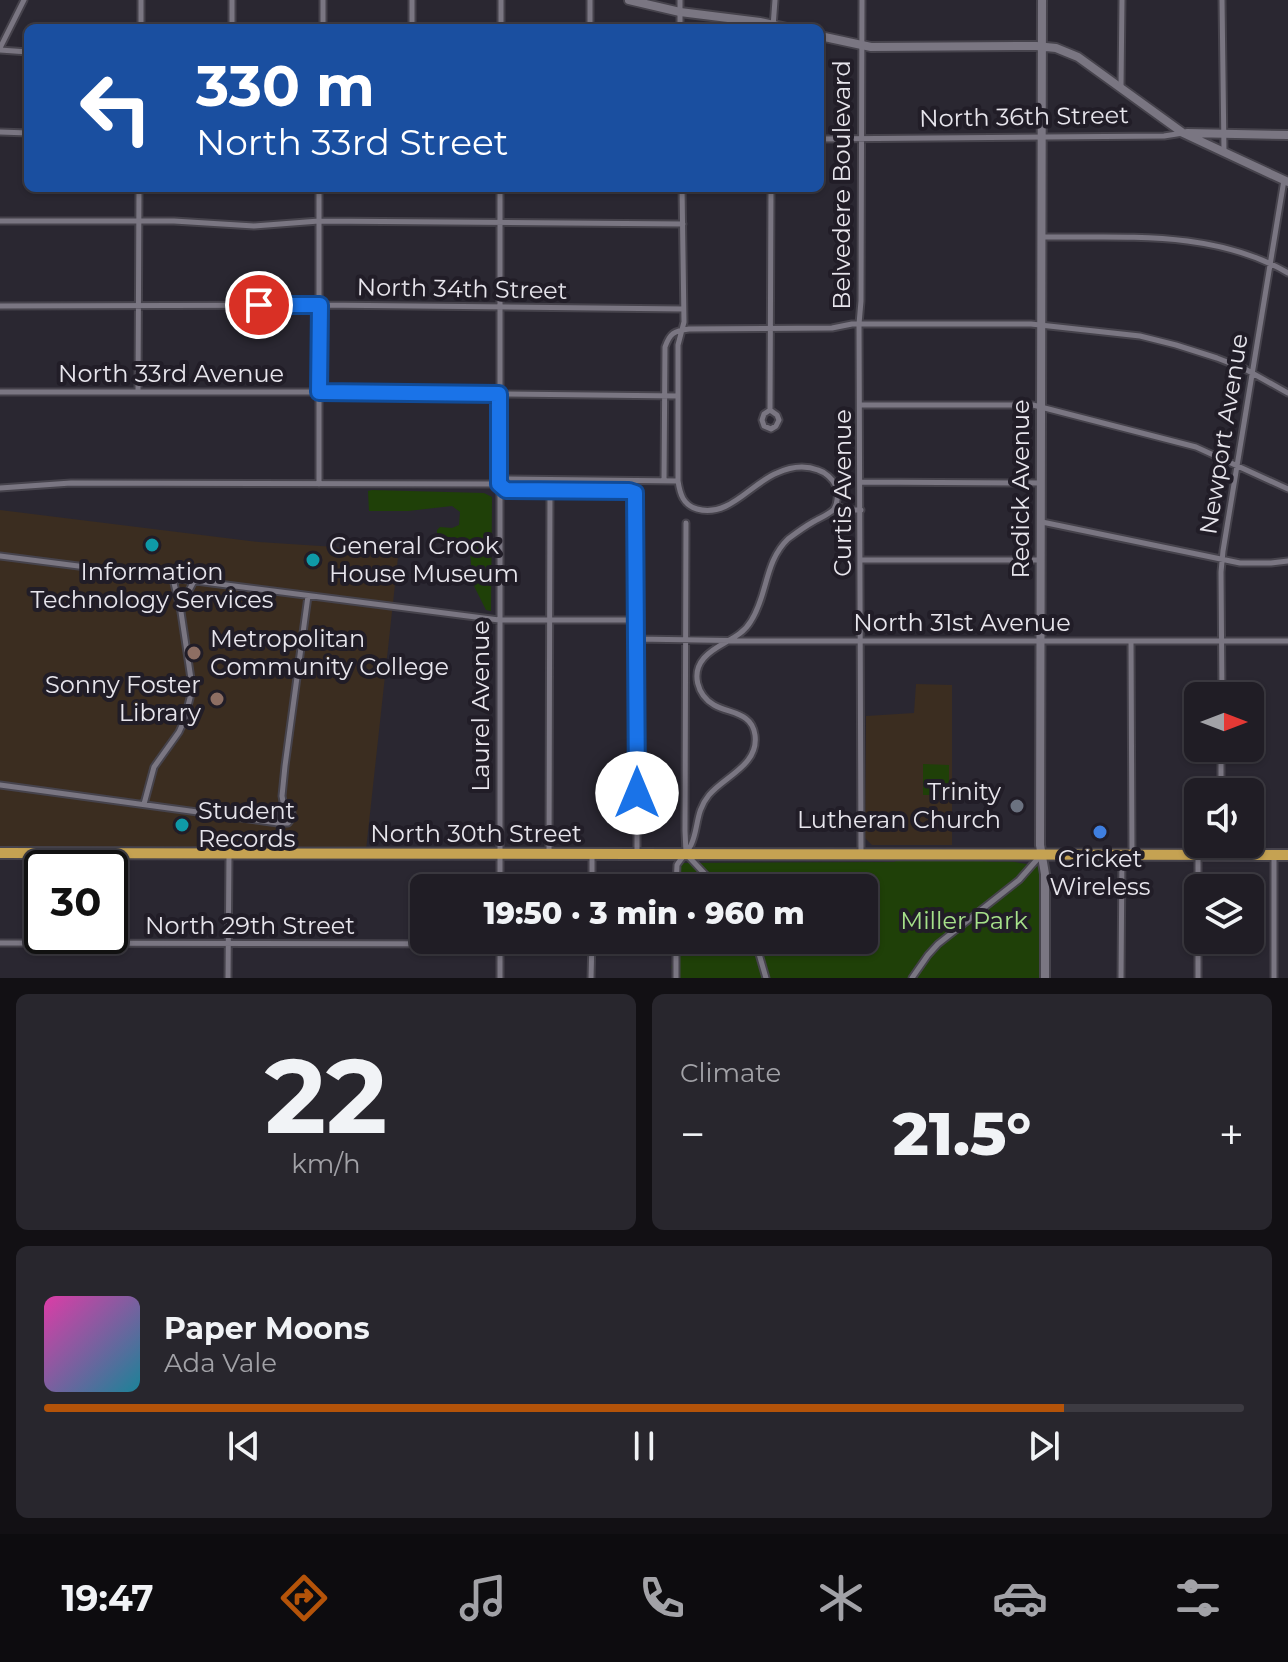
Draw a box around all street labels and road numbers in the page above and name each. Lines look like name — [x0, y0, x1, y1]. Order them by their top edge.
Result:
street label: Belvedere Boulevard — [827, 60, 856, 310]
street label: North 36th Street — [919, 100, 1129, 133]
street label: North 34th Street — [356, 272, 568, 305]
street label: Newport Avenue — [1193, 332, 1254, 536]
street label: North 33rd Avenue — [58, 359, 284, 388]
street label: Redick Avenue — [1006, 399, 1035, 579]
street label: Curtis Avenue — [828, 409, 857, 577]
street label: North 31st Avenue — [853, 608, 1071, 637]
street label: Laurel Avenue — [466, 620, 495, 792]
street label: North 30th Street — [370, 819, 582, 848]
street label: North 29th Street — [145, 911, 355, 940]

